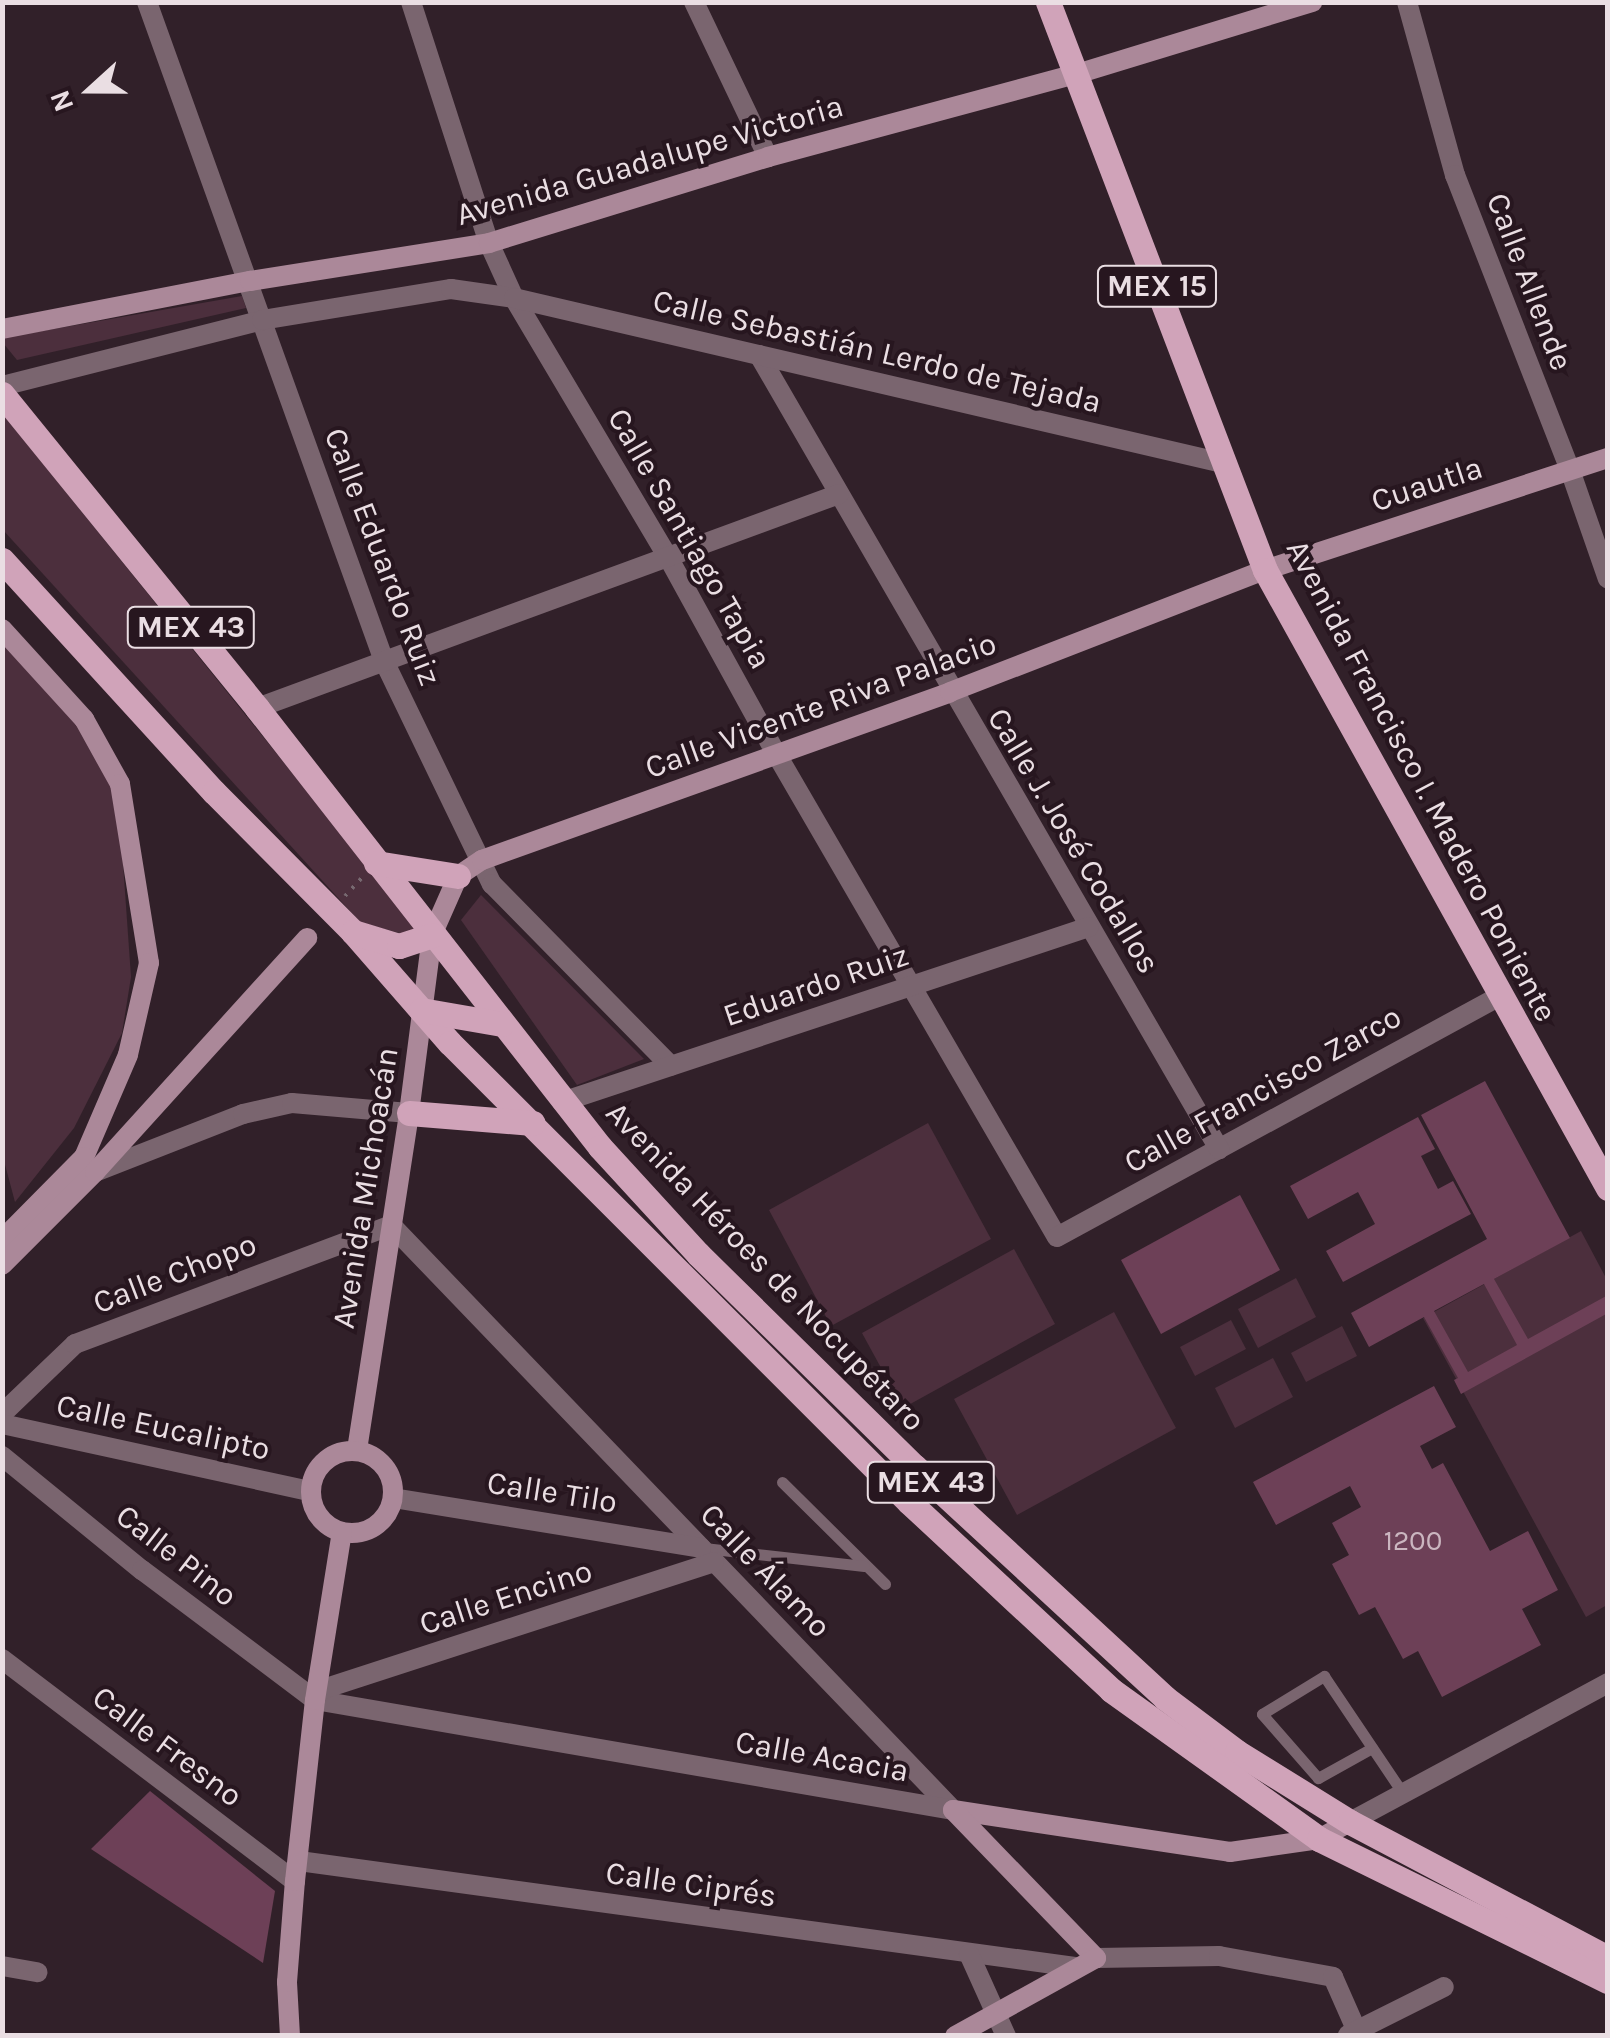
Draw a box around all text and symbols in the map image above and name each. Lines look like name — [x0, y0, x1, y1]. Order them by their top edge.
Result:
north arrow — [40, 40, 140, 140]
text: N — [43, 86, 81, 116]
street label: Avenida Guadalupe Victoria — [452, 87, 848, 235]
street label: Calle Allende — [1478, 188, 1580, 376]
road number: MEX 15 — [1094, 261, 1220, 311]
street label: Calle Sebastián Lerdo de Tejada — [649, 282, 1105, 422]
street label: Calle Santiago Tapia — [599, 402, 779, 676]
street label: Calle Eduardo Ruiz — [315, 423, 449, 691]
street label: Cuautla — [1367, 449, 1487, 521]
street label: Avenida Francisco I. Madero Poniente — [1277, 533, 1565, 1029]
road number: MEX 43 — [126, 602, 256, 652]
street label: Calle Vicente Riva Palacio — [640, 625, 1002, 787]
street label: Calle J. José Codallos — [979, 701, 1167, 981]
street label: Eduardo Ruiz — [718, 936, 914, 1036]
street label: Calle Francisco Zarco — [1118, 998, 1408, 1182]
street label: Avenida Michoacán — [325, 1045, 407, 1331]
street label: Avenida Héroes de Nocupétaro — [597, 1094, 933, 1440]
street label: Calle Chopo — [88, 1225, 262, 1323]
street label: Calle Eucalipto — [53, 1387, 273, 1469]
road number: MEX 43 — [866, 1457, 996, 1507]
street label: Calle Tilo — [484, 1464, 620, 1522]
street label: Calle Álamo — [692, 1496, 838, 1646]
street label: Calle Pino — [108, 1497, 244, 1615]
house number: 1200 — [1384, 1524, 1442, 1558]
street label: Calle Encino — [415, 1552, 597, 1644]
street label: Calle Fresno — [85, 1678, 249, 1816]
street label: Calle Acacia — [732, 1723, 912, 1791]
street label: Calle Ciprés — [603, 1854, 779, 1916]

